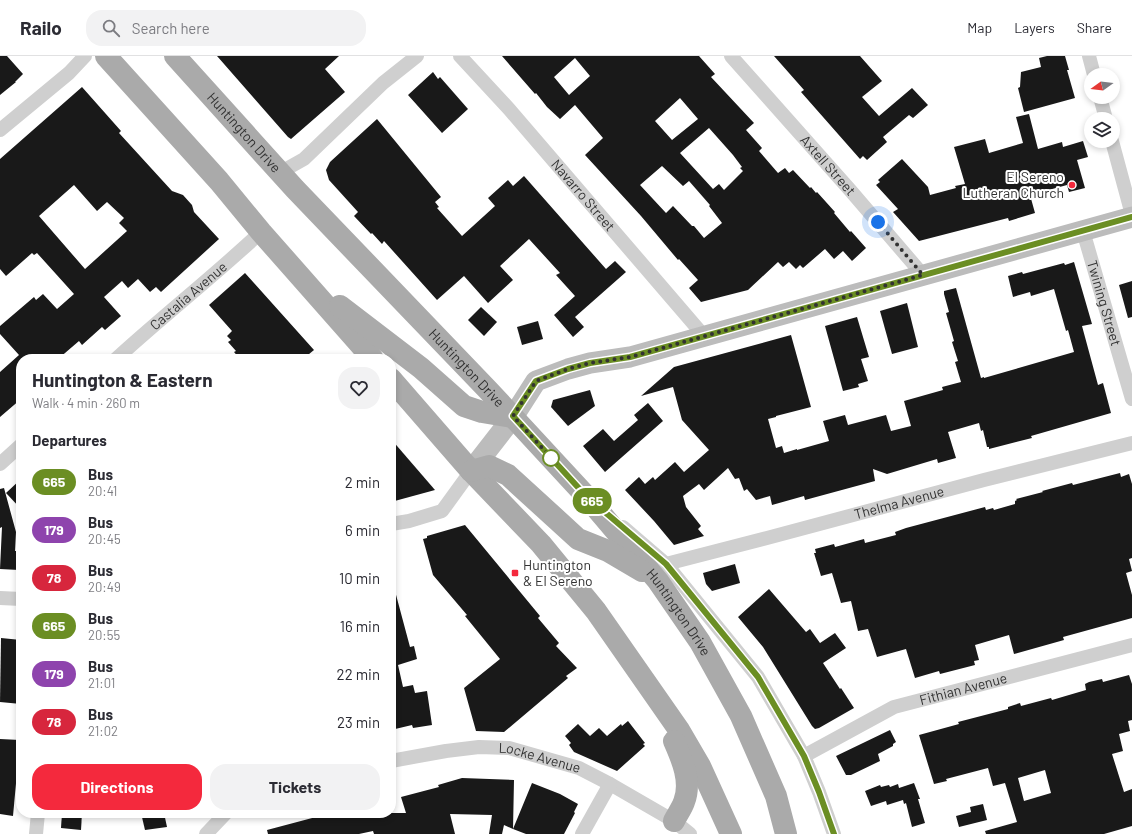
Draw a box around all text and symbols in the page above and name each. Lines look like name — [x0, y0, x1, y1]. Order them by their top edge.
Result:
search box — [86, 10, 366, 46]
text: Railo — [20, 16, 62, 39]
icon: search — [100, 17, 122, 39]
text: Search here — [132, 19, 210, 37]
text: Map — [967, 19, 992, 36]
text: Layers — [1014, 19, 1055, 36]
text: Share — [1077, 19, 1112, 36]
north arrow — [1084, 68, 1120, 104]
map controls — [1084, 68, 1120, 148]
street label: Huntington Drive — [204, 89, 285, 176]
button: layers — [1084, 112, 1120, 148]
street label: Axtell Street — [797, 131, 860, 199]
street label: Navarro Street — [548, 156, 619, 234]
place label: El Sereno Lutheran Church — [963, 168, 1064, 201]
marker: El Sereno Lutheran Church — [1067, 180, 1077, 190]
your location — [868, 212, 888, 232]
street label: Castalia Avenue — [146, 258, 230, 333]
street label: Twining Street — [1084, 258, 1125, 348]
street label: Huntington Drive — [426, 325, 508, 410]
button: heart — [338, 367, 380, 409]
text: Huntington & Eastern — [32, 368, 213, 391]
text: Walk · 4 min · 260 m — [32, 395, 140, 411]
text: Departures — [32, 431, 107, 449]
unlabelled marker — [542, 449, 560, 467]
text: Bus — [88, 465, 113, 483]
text: 665 — [43, 473, 65, 490]
text: 2 min — [345, 473, 380, 491]
street label: Thelma Avenue — [852, 482, 946, 522]
text: 20:41 — [88, 483, 117, 499]
line badge: 665 — [569, 488, 615, 514]
text: 665 — [581, 492, 603, 509]
text: Bus — [88, 513, 113, 531]
text: 179 — [44, 521, 64, 538]
text: 6 min — [345, 521, 380, 539]
text: 20:45 — [88, 531, 121, 547]
place label: Huntington & El Sereno — [523, 556, 593, 589]
text: Bus — [88, 561, 113, 579]
street label: Huntington Drive — [643, 565, 715, 658]
marker: Huntington & El Sereno — [510, 568, 520, 578]
text: 78 — [47, 569, 61, 586]
text: 10 min — [339, 569, 380, 587]
text: 20:49 — [88, 579, 121, 595]
text: Bus — [88, 609, 113, 627]
text: 665 — [43, 617, 65, 634]
text: 16 min — [340, 617, 380, 635]
text: 20:55 — [88, 627, 120, 643]
text: Bus — [88, 657, 113, 675]
text: 179 — [44, 665, 64, 682]
text: 22 min — [337, 665, 380, 683]
street label: Fithian Avenue — [917, 669, 1009, 708]
text: 21:01 — [88, 675, 115, 691]
text: Bus — [88, 705, 113, 723]
text: 78 — [47, 713, 61, 730]
text: 23 min — [337, 713, 380, 731]
text: 21:02 — [88, 723, 118, 739]
street label: Locke Avenue — [498, 739, 583, 776]
button: Directions — [32, 764, 202, 810]
button: Tickets — [210, 764, 380, 810]

